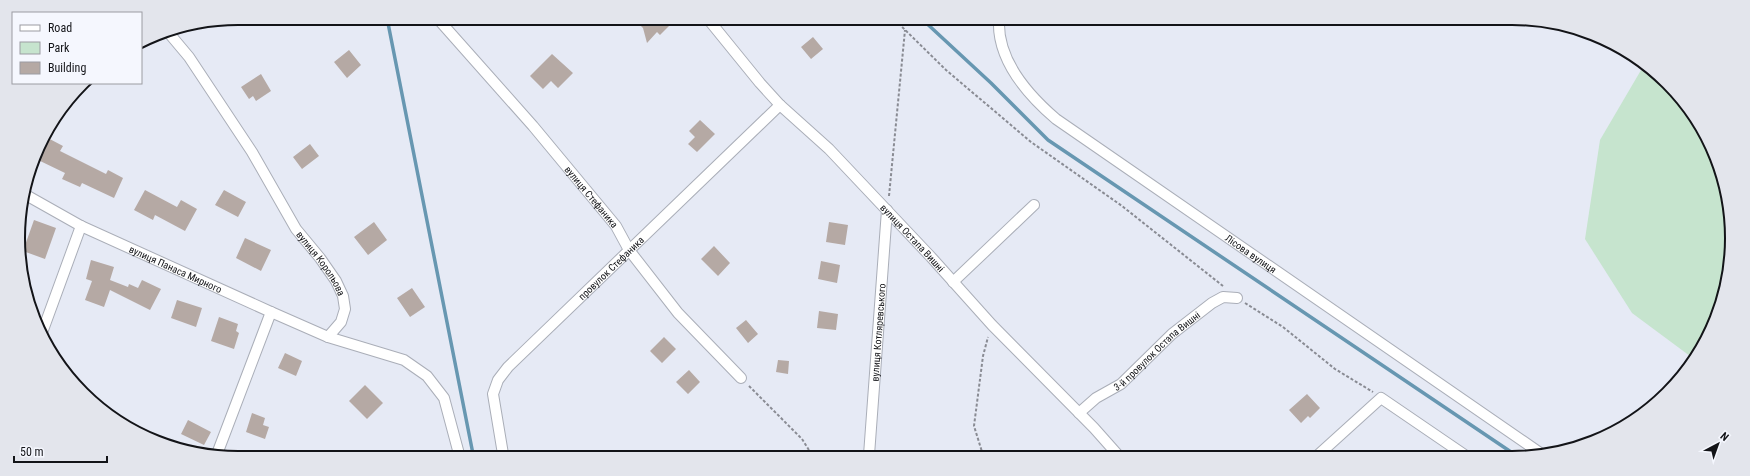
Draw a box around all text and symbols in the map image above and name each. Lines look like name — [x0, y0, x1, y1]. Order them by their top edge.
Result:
legend — [12, 12, 142, 84]
text: Road — [48, 21, 72, 35]
text: Park — [48, 41, 70, 55]
text: Building — [48, 61, 86, 75]
street label: вулиця Стефаника — [563, 164, 621, 230]
street label: вулиця Остапа Вишні — [878, 202, 947, 274]
street label: вулиця Корольова — [294, 229, 348, 297]
street label: Лісова вулиця — [1223, 232, 1279, 275]
street label: провулок Стефаника — [576, 234, 646, 302]
street label: вулиця Панаса Мирного — [128, 243, 224, 295]
street label: вулиця Котляревського — [869, 283, 887, 382]
street label: 3-й провулок Остапа Вишні — [1112, 309, 1202, 393]
north arrow — [1698, 424, 1738, 464]
text: N — [1717, 430, 1731, 444]
scale bar — [14, 438, 107, 464]
text: 50 m — [20, 445, 44, 459]

